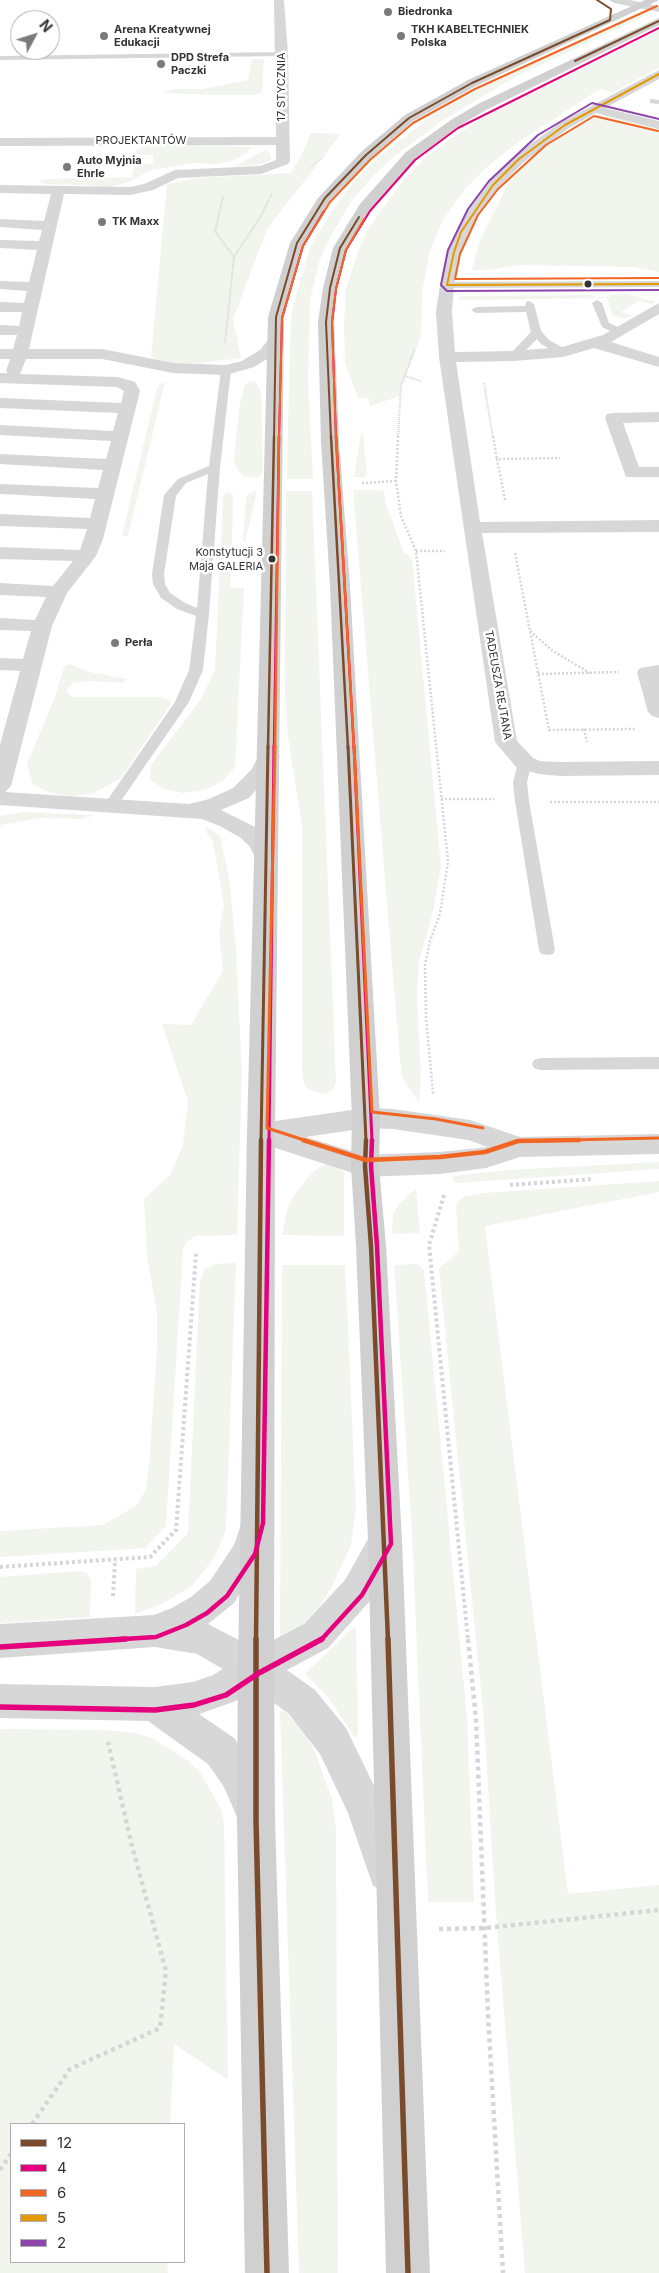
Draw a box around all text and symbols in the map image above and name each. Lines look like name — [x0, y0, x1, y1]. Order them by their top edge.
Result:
place label: Biedronka — [398, 5, 452, 19]
marker: Biedronka — [382, 6, 394, 18]
north arrow — [10, 10, 60, 60]
text: N — [36, 16, 56, 35]
place label: Arena Kreatywnej Edukacji — [114, 23, 211, 49]
place label: TKH KABELTECHNIEK Polska — [411, 23, 529, 49]
marker: Arena Kreatywnej Edukacji — [98, 30, 110, 42]
marker: TKH KABELTECHNIEK Polska — [395, 30, 407, 42]
place label: DPD Strefa Paczki — [171, 51, 229, 77]
street label: 17 STYCZNIA — [275, 52, 289, 122]
marker: DPD Strefa Paczki — [155, 58, 167, 70]
street label: PROJEKTANTÓW — [96, 134, 186, 148]
place label: Auto Myjnia Ehrle — [77, 154, 142, 180]
marker: Auto Myjnia Ehrle — [61, 161, 73, 173]
place label: TK Maxx — [112, 215, 159, 229]
marker: TK Maxx — [96, 216, 108, 228]
unlabelled marker — [583, 279, 593, 289]
place label: Konstytucji 3 Maja GALERIA — [189, 546, 263, 572]
marker: Konstytucji 3 Maja GALERIA — [267, 554, 277, 564]
street label: TADEUSZA REJTANA — [482, 629, 514, 741]
place label: Perła — [125, 636, 153, 650]
marker: Perła — [109, 637, 121, 649]
legend — [10, 2123, 185, 2263]
text: 12 — [57, 2133, 72, 2152]
text: 4 — [57, 2158, 67, 2177]
text: 6 — [57, 2183, 66, 2202]
text: 5 — [57, 2208, 66, 2227]
text: 2 — [57, 2233, 66, 2252]

